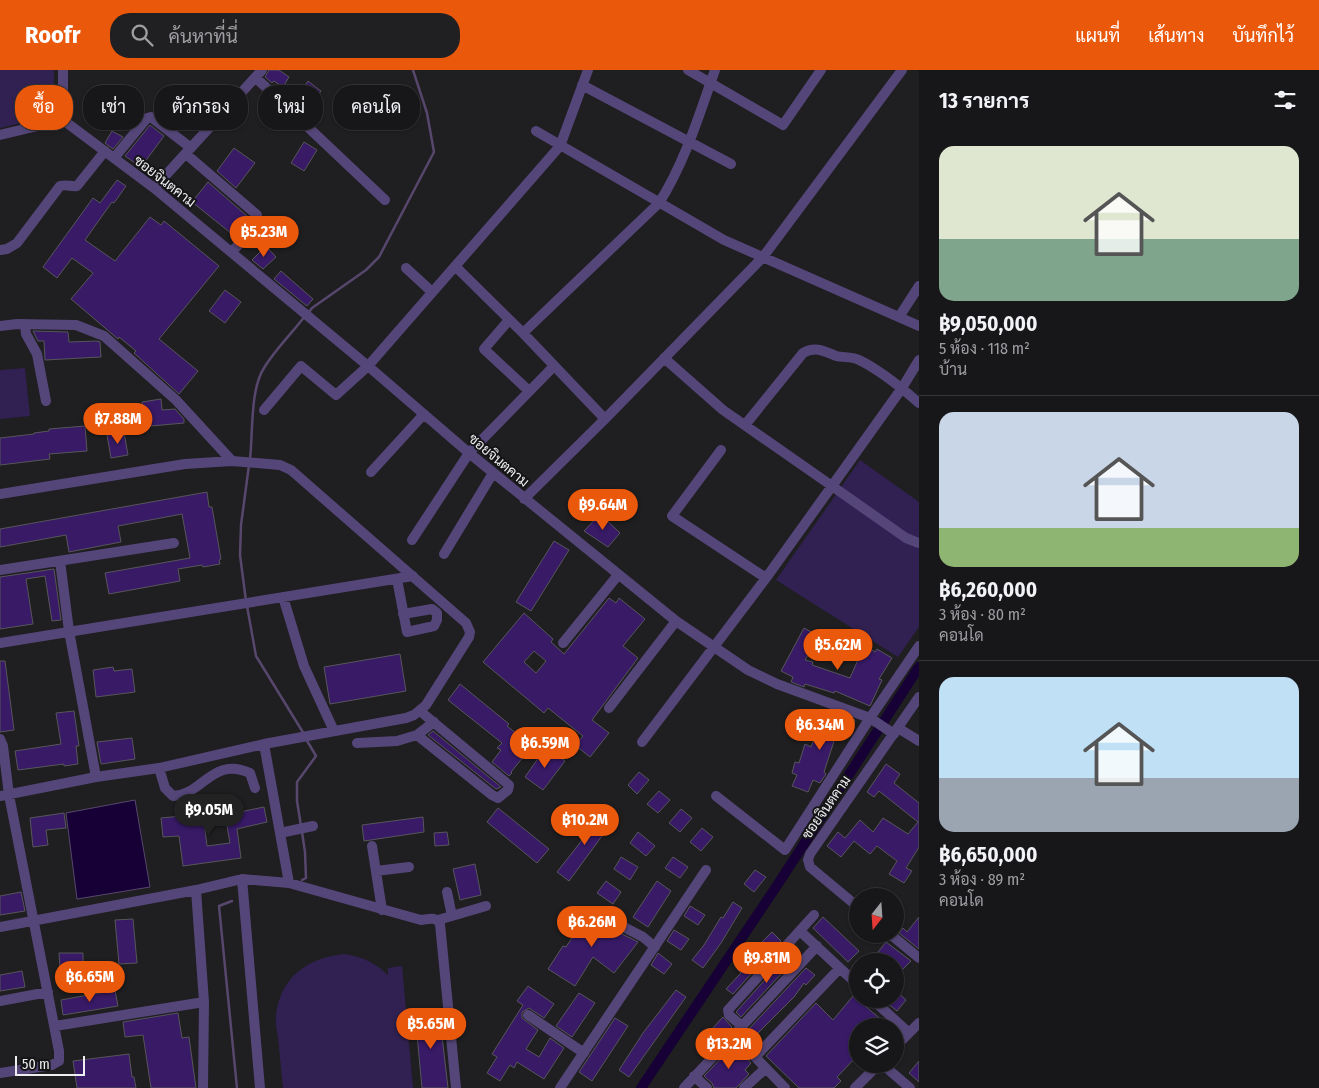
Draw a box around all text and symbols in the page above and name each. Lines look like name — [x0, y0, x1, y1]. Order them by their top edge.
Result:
search box — [110, 13, 460, 58]
text: Roofr — [25, 21, 80, 49]
icon: search — [128, 21, 156, 49]
text: ค้นหาที่นี่ — [168, 25, 238, 48]
text: แผนที่ — [1075, 25, 1120, 47]
text: เส้นทาง — [1148, 25, 1204, 47]
text: บันทึกไว้ — [1232, 25, 1294, 47]
chip: ซื้อ — [15, 85, 73, 130]
chip: เช่า — [83, 85, 144, 130]
chip: ตัวกรอง — [154, 85, 248, 130]
chip: ใหม่ — [258, 85, 323, 130]
chip: คอนโด — [333, 85, 420, 130]
icon: filters — [1271, 86, 1299, 114]
text: 13 รายการ — [939, 88, 1029, 114]
street label: ซอยจินตคาม — [130, 152, 199, 211]
icon: home — [1074, 179, 1164, 269]
pin: ฿5.23M — [223, 216, 305, 258]
text: ฿5.23M — [241, 222, 287, 241]
text: ฿9,050,000 — [939, 311, 1037, 337]
text: 5 ห้อง · 118 m² — [939, 339, 1030, 358]
text: บ้าน — [939, 360, 967, 379]
pin: ฿7.88M — [77, 402, 159, 445]
text: ฿7.88M — [94, 409, 142, 428]
street label: ซอยจินตคาม — [465, 430, 532, 491]
icon: home — [1074, 444, 1164, 534]
pin: ฿9.64M — [562, 488, 644, 531]
text: ฿9.64M — [579, 495, 627, 514]
text: ฿6,260,000 — [939, 577, 1037, 603]
text: 3 ห้อง · 80 m² — [939, 605, 1026, 624]
text: คอนโด — [939, 626, 984, 645]
pin: ฿5.62M — [797, 628, 879, 671]
text: ฿5.62M — [814, 635, 862, 654]
pin: ฿6.34M — [779, 708, 861, 751]
icon: home — [1074, 709, 1164, 799]
text: ฿6.34M — [796, 715, 844, 734]
pin: ฿6.59M — [504, 726, 586, 769]
text: ฿6.59M — [521, 733, 569, 752]
street label: ซอยจินตคาม — [798, 772, 855, 842]
pin: ฿9.05M — [168, 794, 250, 836]
text: ฿9.05M — [185, 800, 233, 819]
pin: ฿10.2M — [544, 804, 626, 846]
text: ฿10.2M — [562, 810, 608, 829]
text: ฿6,650,000 — [939, 842, 1037, 868]
text: 3 ห้อง · 89 m² — [939, 870, 1025, 889]
north arrow — [849, 888, 904, 942]
map controls — [849, 888, 904, 1073]
text: คอนโด — [939, 891, 984, 910]
pin: ฿6.26M — [551, 906, 633, 948]
text: ฿6.26M — [568, 912, 616, 931]
pin: ฿9.81M — [726, 942, 808, 984]
text: ฿9.81M — [744, 948, 790, 967]
button: locate — [849, 953, 904, 1008]
pin: ฿6.65M — [49, 960, 131, 1003]
text: ฿6.65M — [66, 967, 114, 986]
pin: ฿5.65M — [390, 1008, 472, 1050]
text: ฿5.65M — [407, 1014, 455, 1033]
button: layers — [849, 1018, 904, 1073]
pin: ฿13.2M — [688, 1028, 770, 1070]
text: ฿13.2M — [706, 1034, 752, 1053]
scale bar — [15, 1053, 85, 1076]
text: 50 m — [22, 1056, 50, 1073]

